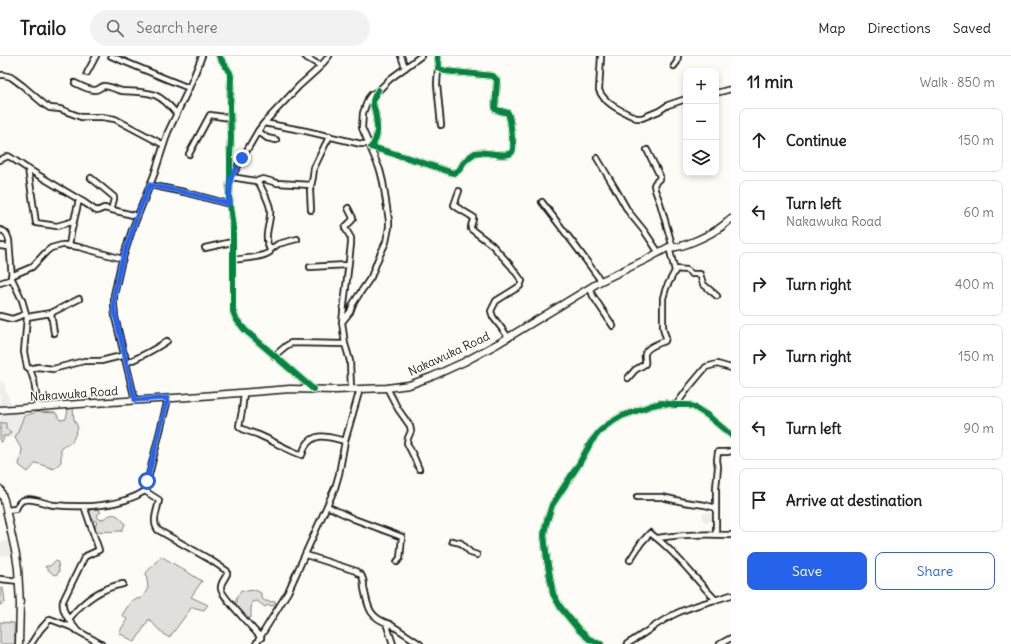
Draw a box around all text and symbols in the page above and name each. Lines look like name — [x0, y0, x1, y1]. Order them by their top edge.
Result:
search box — [90, 10, 370, 46]
text: Trailo — [20, 16, 66, 40]
icon: search — [104, 17, 126, 39]
text: Search here — [136, 18, 218, 37]
text: Map — [818, 19, 845, 37]
text: Directions — [867, 19, 931, 37]
text: Saved — [953, 19, 991, 37]
map controls — [683, 68, 719, 176]
button: + — [683, 68, 719, 104]
text: 11 min — [747, 71, 793, 93]
text: Walk · 850 m — [920, 74, 995, 91]
button: − — [683, 104, 719, 140]
icon: ahead — [748, 129, 770, 151]
text: Continue — [786, 131, 847, 150]
text: 150 m — [958, 132, 994, 149]
button: layers — [683, 140, 719, 176]
route end — [233, 149, 251, 167]
text: Turn left — [786, 194, 841, 213]
icon: left — [748, 201, 770, 223]
text: 60 m — [963, 204, 994, 221]
text: Nakawuka Road — [786, 213, 882, 230]
icon: right — [748, 273, 770, 295]
text: Turn right — [786, 275, 851, 294]
text: 400 m — [955, 276, 994, 293]
street label: Nakawuka Road — [406, 328, 492, 379]
icon: right — [748, 345, 770, 367]
text: Turn right — [786, 347, 851, 366]
text: 150 m — [958, 348, 994, 365]
street label: Nakawuka Road — [29, 383, 119, 404]
icon: left — [748, 417, 770, 439]
text: Turn left — [786, 419, 841, 438]
text: 90 m — [963, 420, 994, 437]
route start — [138, 472, 156, 490]
icon: arrive — [748, 489, 770, 511]
text: Arrive at destination — [786, 491, 922, 510]
button: Save — [747, 552, 867, 590]
button: Share — [875, 552, 995, 590]

